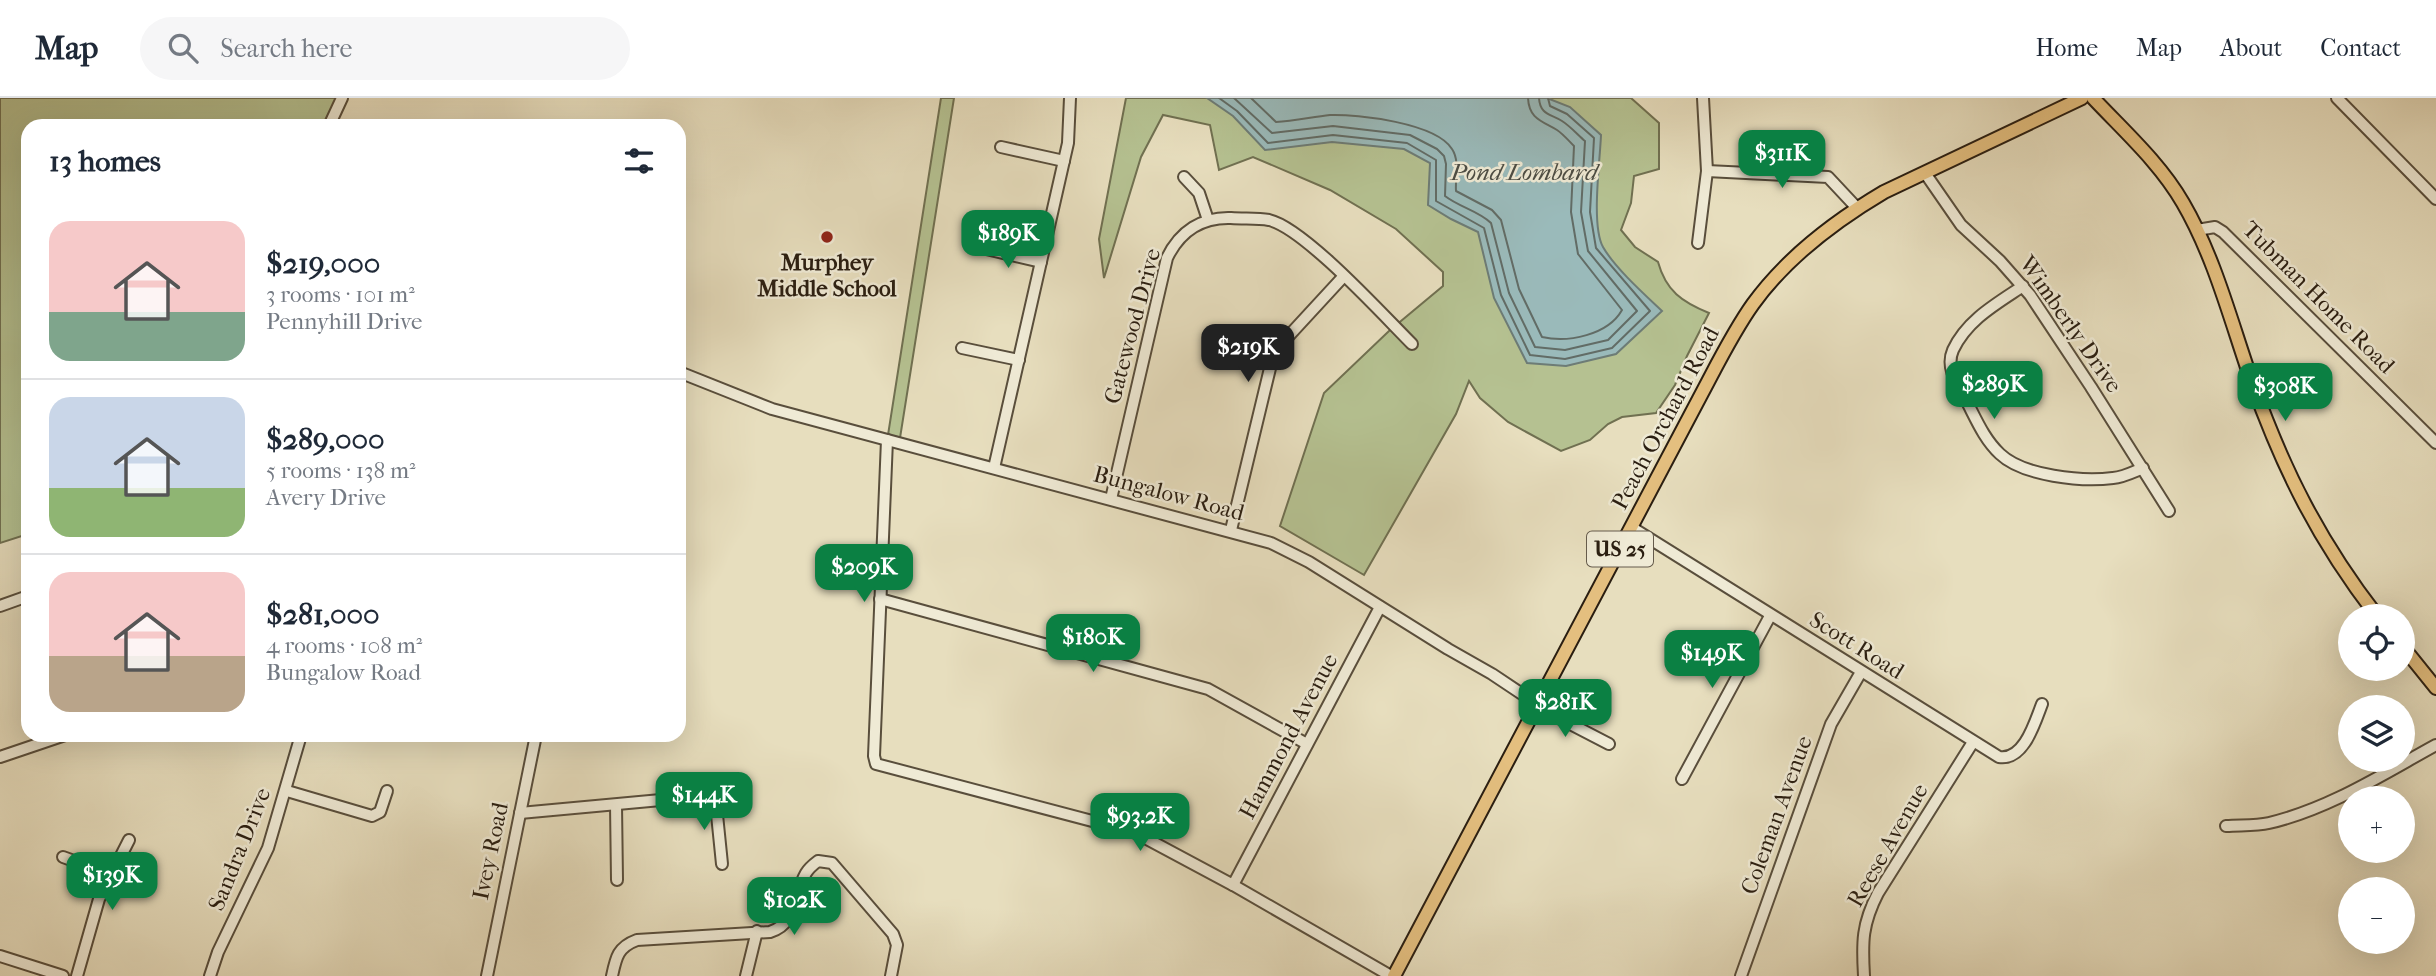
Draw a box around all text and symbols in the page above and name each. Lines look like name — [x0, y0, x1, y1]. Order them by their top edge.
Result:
search box — [140, 17, 630, 80]
text: Map — [35, 29, 98, 68]
icon: search — [164, 29, 202, 67]
text: Search here — [220, 33, 352, 64]
text: Home — [2036, 34, 2098, 62]
text: Map — [2136, 34, 2182, 62]
text: About — [2220, 34, 2282, 62]
text: Contact — [2320, 34, 2401, 62]
pin: $311K — [1733, 130, 1831, 190]
text: $311K — [1754, 139, 1810, 166]
icon: filters — [620, 142, 658, 180]
text: 13 homes — [49, 144, 161, 179]
water label: Pond Lombard — [1449, 158, 1600, 186]
pin: $189K — [959, 211, 1057, 270]
street label: Tubman Home Road — [2237, 216, 2401, 379]
text: $189K — [977, 219, 1039, 246]
marker: Murphey Middle School — [819, 229, 835, 245]
street label: Gatewood Drive — [1099, 245, 1166, 407]
text: $219,000 — [266, 246, 380, 281]
icon: home — [105, 249, 189, 333]
place label: Murphey Middle School — [757, 249, 897, 302]
street label: Wimberly Drive — [2013, 250, 2128, 398]
text: 3 rooms · 101 m² — [266, 281, 415, 308]
text: Pennyhill Drive — [266, 308, 422, 335]
street label: Peach Orchard Road — [1606, 322, 1725, 514]
pin: $219K — [1199, 324, 1297, 384]
text: $219K — [1217, 333, 1279, 360]
pin: $289K — [1945, 362, 2043, 421]
pin: $308K — [2236, 364, 2334, 423]
text: $289K — [1962, 370, 2026, 397]
text: $308K — [2253, 372, 2317, 399]
text: $289,000 — [266, 422, 385, 457]
icon: home — [105, 425, 189, 509]
text: 5 rooms · 138 m² — [266, 457, 416, 484]
street label: Bungalow Road — [1091, 460, 1248, 527]
text: Avery Drive — [266, 484, 386, 511]
road number: US 25 — [1587, 532, 1653, 566]
pin: $209K — [815, 545, 913, 604]
text: $209K — [831, 553, 897, 580]
text: $281,000 — [266, 597, 380, 632]
icon: home — [105, 600, 189, 684]
map controls — [2338, 604, 2415, 954]
button: locate — [2338, 604, 2415, 681]
street label: Scott Road — [1805, 606, 1909, 685]
pin: $180K — [1044, 614, 1142, 674]
text: $180K — [1062, 623, 1124, 650]
pin: $149K — [1663, 630, 1761, 690]
text: 4 rooms · 108 m² — [266, 632, 422, 659]
text: $149K — [1680, 639, 1744, 666]
street label: Hammond Avenue — [1233, 649, 1343, 824]
text: Bungalow Road — [266, 659, 421, 686]
pin: $281K — [1516, 680, 1614, 739]
text: $281K — [1535, 688, 1595, 715]
button: layers — [2338, 695, 2415, 772]
street label: Coleman Avenue — [1735, 732, 1818, 898]
pin: $144K — [655, 772, 753, 832]
street label: Reese Avenue — [1841, 779, 1934, 912]
text: $144K — [672, 781, 736, 808]
street label: Sandra Drive — [203, 784, 276, 914]
button: + — [2338, 786, 2415, 863]
pin: $93.2K — [1083, 794, 1197, 853]
street label: Ivey Road — [467, 799, 514, 902]
text: $93.2K — [1106, 802, 1174, 829]
pin: $139K — [63, 852, 161, 912]
text: $139K — [82, 861, 142, 888]
button: − — [2338, 877, 2415, 954]
pin: $102K — [745, 878, 843, 937]
text: $102K — [763, 886, 825, 913]

